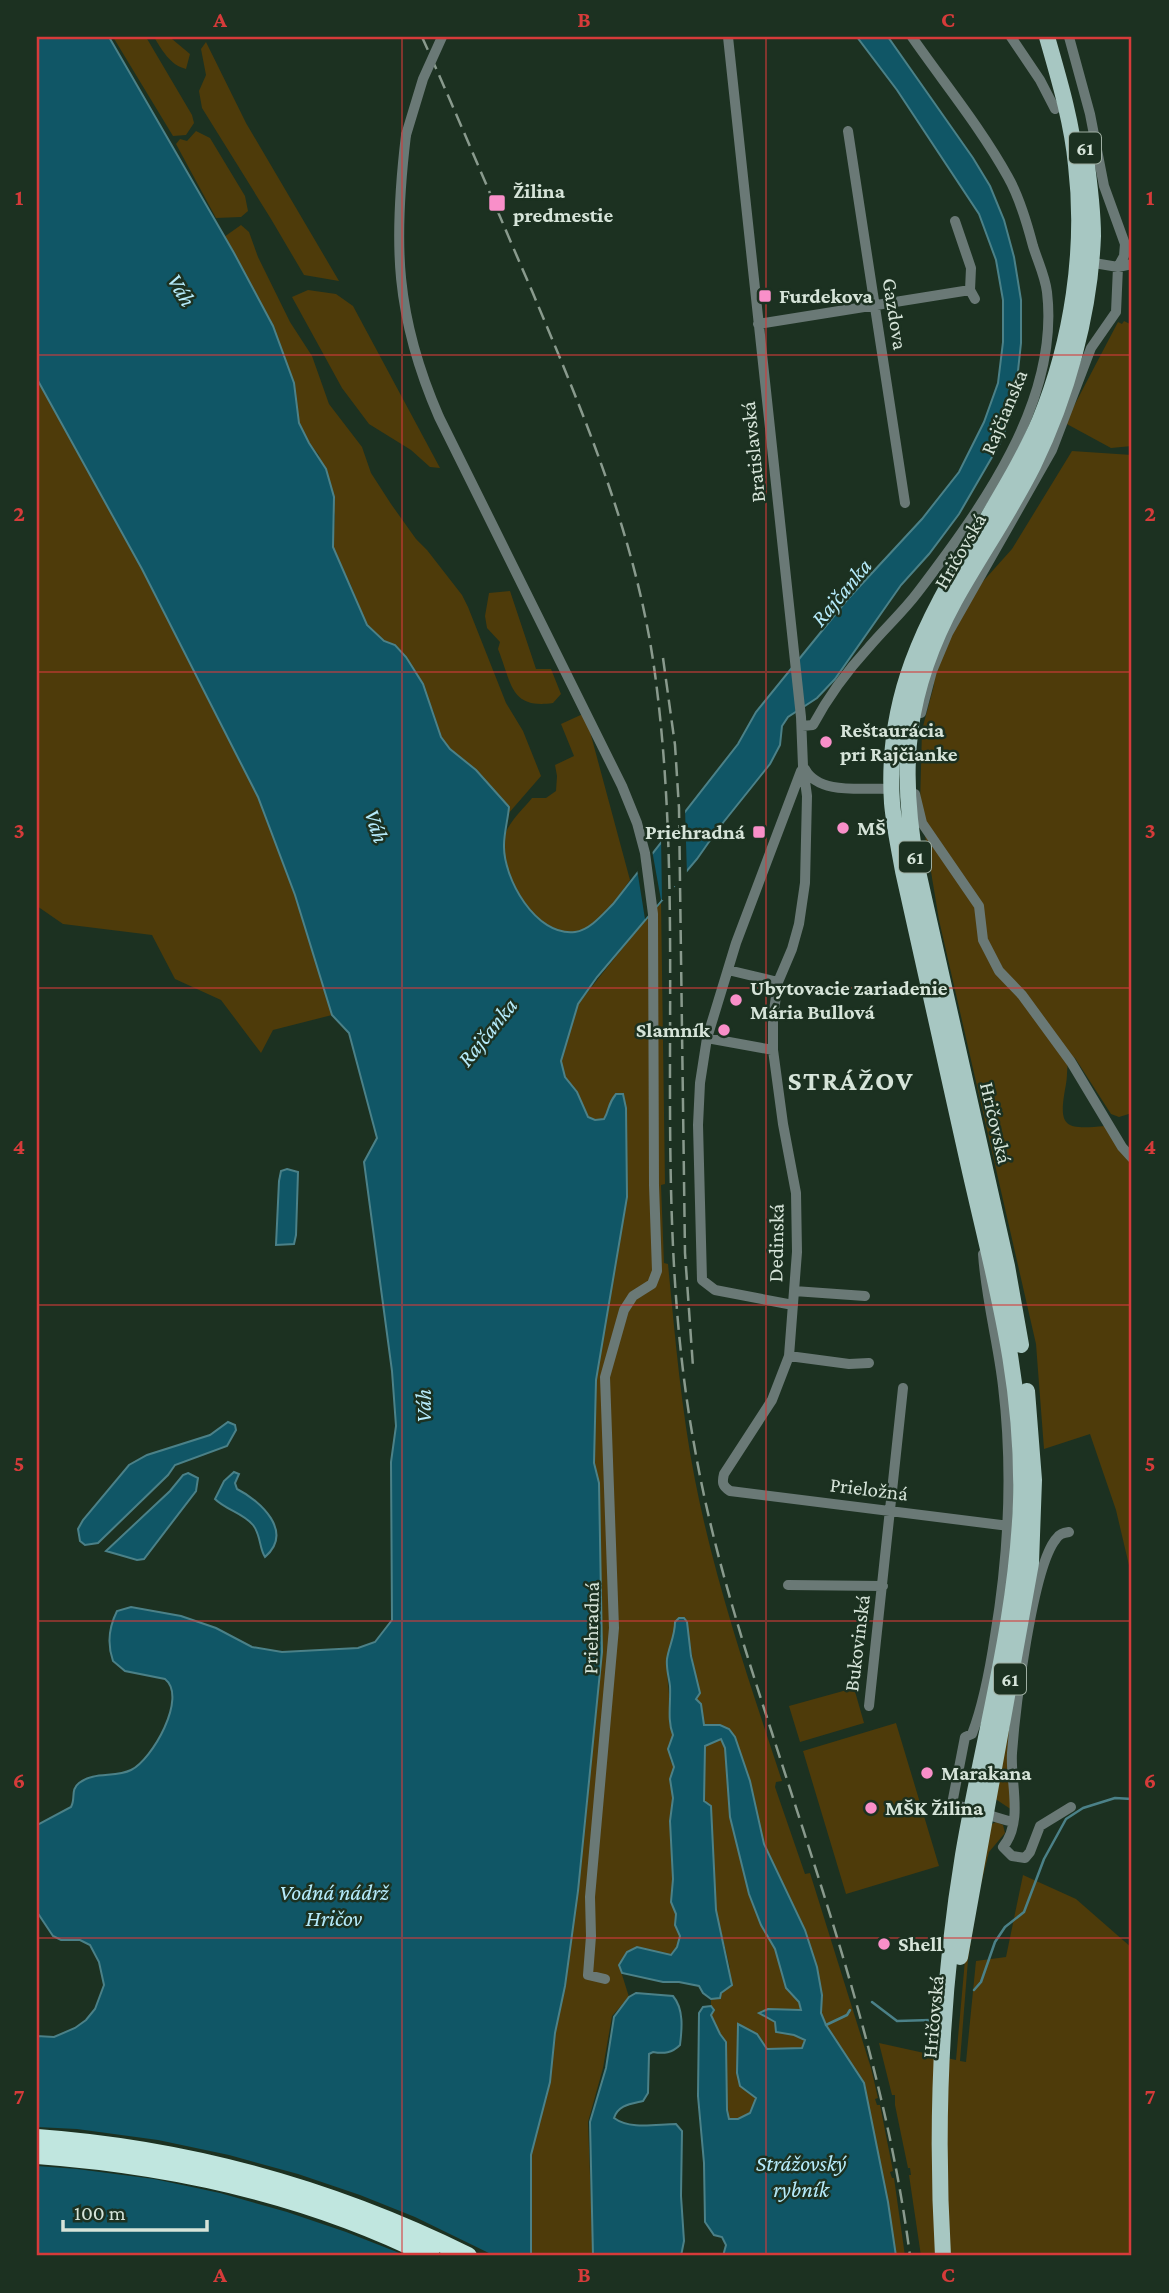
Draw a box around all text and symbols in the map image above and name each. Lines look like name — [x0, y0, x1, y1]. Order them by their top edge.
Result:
text: A — [212, 6, 227, 32]
text: B — [577, 6, 591, 32]
text: C — [941, 6, 955, 32]
road number: 61 — [1069, 132, 1101, 164]
place label: Žilina predmestie — [513, 179, 613, 227]
text: 1 — [15, 184, 24, 210]
text: 1 — [1146, 184, 1155, 210]
marker: Žilina predmestie — [487, 193, 507, 213]
water label: Váh — [162, 269, 202, 311]
street label: Gazdova — [877, 276, 913, 352]
place label: Furdekova — [779, 284, 874, 308]
marker: Furdekova — [757, 288, 773, 304]
street label: Rajčianska — [975, 366, 1033, 458]
street label: Bratislavská — [736, 400, 770, 504]
text: 2 — [13, 500, 25, 526]
text: 2 — [1144, 500, 1156, 526]
street label: Hričovská — [929, 509, 991, 593]
water label: Rajčanka — [805, 553, 878, 632]
place label: Reštaurácia pri Rajčianke — [840, 718, 958, 766]
marker: Reštaurácia pri Rajčianke — [818, 734, 834, 750]
water label: Váh — [359, 806, 395, 846]
place label: MŠ — [857, 816, 886, 840]
text: 3 — [13, 817, 25, 843]
text: 3 — [1144, 817, 1156, 843]
place label: Priehradná — [645, 820, 746, 844]
marker: MŠ — [835, 820, 851, 836]
marker: Priehradná — [751, 824, 767, 840]
road number: 61 — [899, 842, 931, 872]
place label: Ubytovacie zariadenie Mária Bullová — [750, 976, 948, 1024]
water label: Rajčanka — [452, 992, 523, 1072]
marker: Ubytovacie zariadenie Mária Bullová — [728, 992, 744, 1008]
place label: Slamník — [636, 1018, 711, 1042]
marker: Slamník — [716, 1022, 732, 1038]
district label: STRÁŽOV — [787, 1065, 915, 1096]
street label: Hričovská — [975, 1080, 1017, 1166]
text: 4 — [13, 1133, 25, 1159]
text: 4 — [1144, 1133, 1156, 1159]
street label: Dedinská — [763, 1203, 789, 1283]
water label: Váh — [410, 1389, 436, 1423]
text: 5 — [13, 1450, 25, 1476]
text: 5 — [1144, 1450, 1156, 1476]
street label: Prieložná — [829, 1472, 910, 1506]
street label: Priehradná — [578, 1581, 604, 1675]
street label: Bukovinská — [839, 1593, 875, 1693]
road number: 61 — [994, 1664, 1026, 1694]
place label: Marakana — [941, 1761, 1032, 1785]
marker: Marakana — [919, 1765, 935, 1781]
text: 6 — [13, 1767, 25, 1793]
text: 6 — [1144, 1767, 1156, 1793]
place label: MŠK Žilina — [885, 1796, 984, 1820]
marker: MŠK Žilina — [863, 1800, 879, 1816]
water label: Vodná nádrž Hričov — [279, 1879, 390, 1931]
place label: Shell — [898, 1932, 943, 1956]
marker: Shell — [876, 1936, 892, 1952]
street label: Hričovská — [917, 1974, 949, 2059]
text: 7 — [13, 2083, 25, 2109]
text: 7 — [1144, 2083, 1156, 2109]
water label: Strážovský rybník — [756, 2150, 848, 2202]
scale bar — [63, 2188, 206, 2232]
text: 100 m — [74, 2201, 126, 2225]
text: A — [212, 2261, 227, 2287]
text: B — [577, 2261, 591, 2287]
text: C — [941, 2261, 955, 2287]

